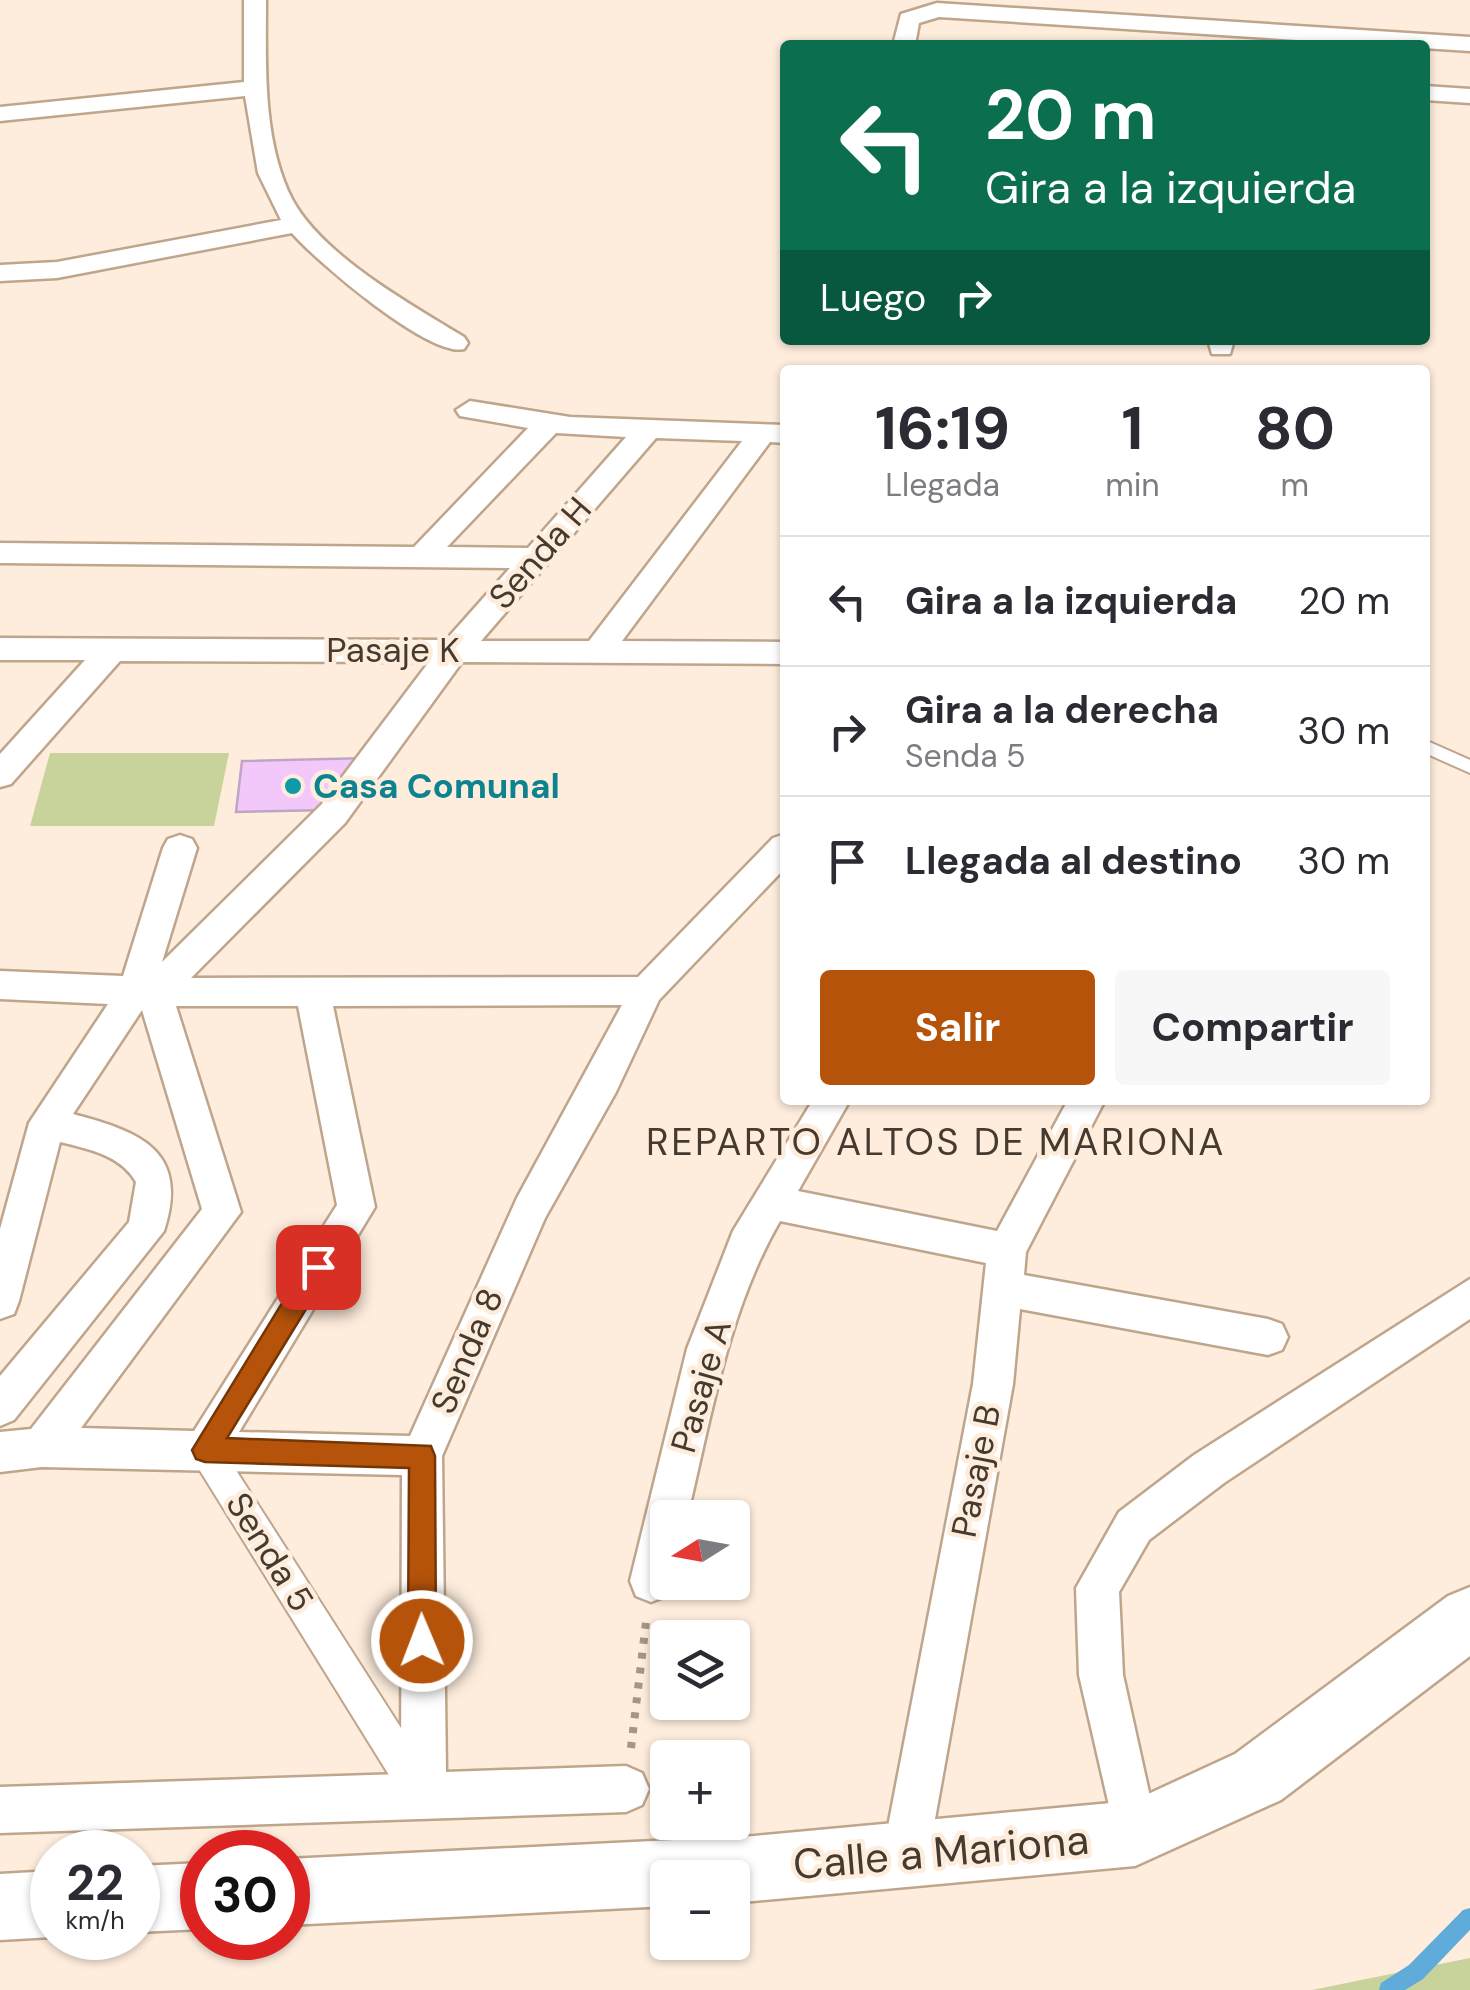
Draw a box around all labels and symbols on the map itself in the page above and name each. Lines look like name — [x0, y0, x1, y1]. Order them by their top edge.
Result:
street label: Senda H — [479, 487, 601, 619]
street label: Pasaje K — [326, 627, 460, 673]
place label: Casa Comunal — [313, 763, 560, 809]
marker: Casa Comunal — [282, 775, 304, 797]
district label: REPARTO ALTOS DE MARIONA — [646, 1117, 1226, 1167]
pin — [276, 1225, 361, 1310]
street label: Senda 8 — [420, 1281, 514, 1421]
street label: Pasaje A — [660, 1314, 742, 1458]
street label: Pasaje B — [941, 1401, 1011, 1541]
street label: Senda 5 — [216, 1484, 324, 1620]
north arrow — [650, 1500, 750, 1600]
position arrow — [370, 1589, 474, 1693]
street label: Calle a Mariona — [791, 1812, 1091, 1892]
speed limit sign: 30 — [180, 1830, 310, 1960]

